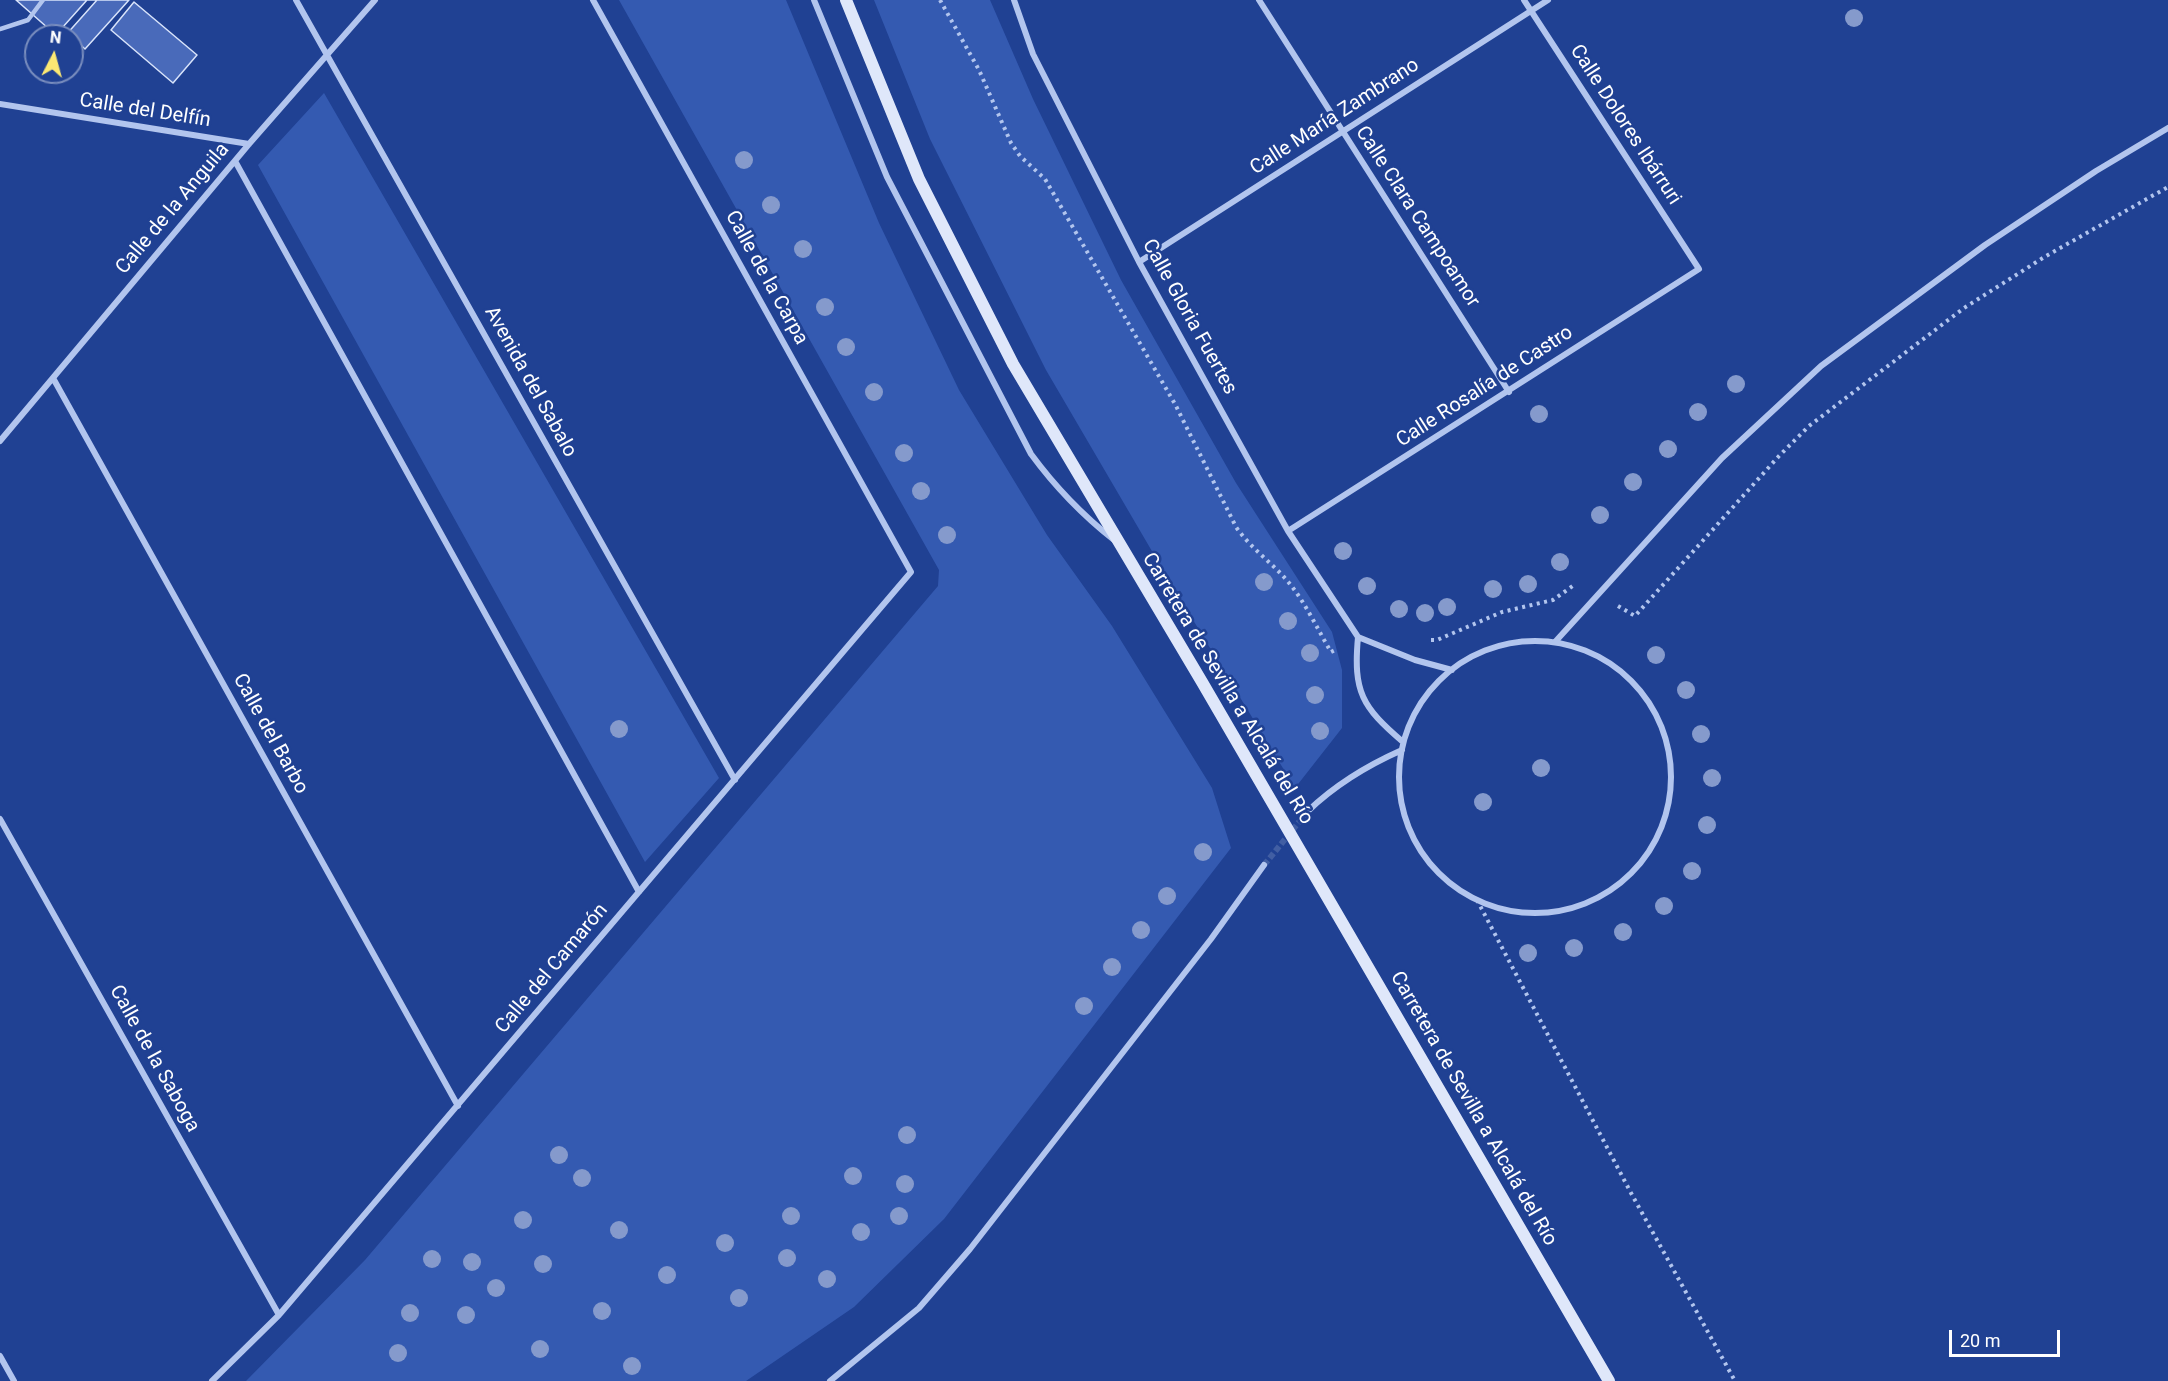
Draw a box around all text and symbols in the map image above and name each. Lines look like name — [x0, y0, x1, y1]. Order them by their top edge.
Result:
north arrow — [24, 24, 84, 84]
text: N — [49, 28, 62, 48]
street label: Calle Dolores Ibárruri — [1564, 40, 1686, 210]
street label: Calle María Zambrano — [1246, 53, 1424, 181]
street label: Calle del Delfín — [78, 89, 212, 133]
street label: Calle Clara Campoamor — [1350, 122, 1484, 312]
street label: Calle de la Anguila — [111, 139, 235, 279]
street label: Calle de la Carpa — [719, 207, 813, 349]
street label: Calle Gloria Fuertes — [1136, 235, 1242, 399]
street label: Avenida del Sabalo — [479, 302, 581, 462]
street label: Calle Rosalía de Castro — [1392, 321, 1578, 453]
street label: Carretera de Sevilla a Alcalá del Río — [1136, 549, 1318, 829]
street label: Calle del Barbo — [227, 670, 313, 798]
street label: Calle del Camarón — [491, 899, 613, 1039]
street label: Carretera de Sevilla a Alcalá del Río — [1384, 968, 1562, 1250]
street label: Calle de la Saboga — [104, 981, 204, 1137]
scale bar — [1952, 1318, 2063, 1356]
text: 20 m — [1960, 1330, 2000, 1351]

